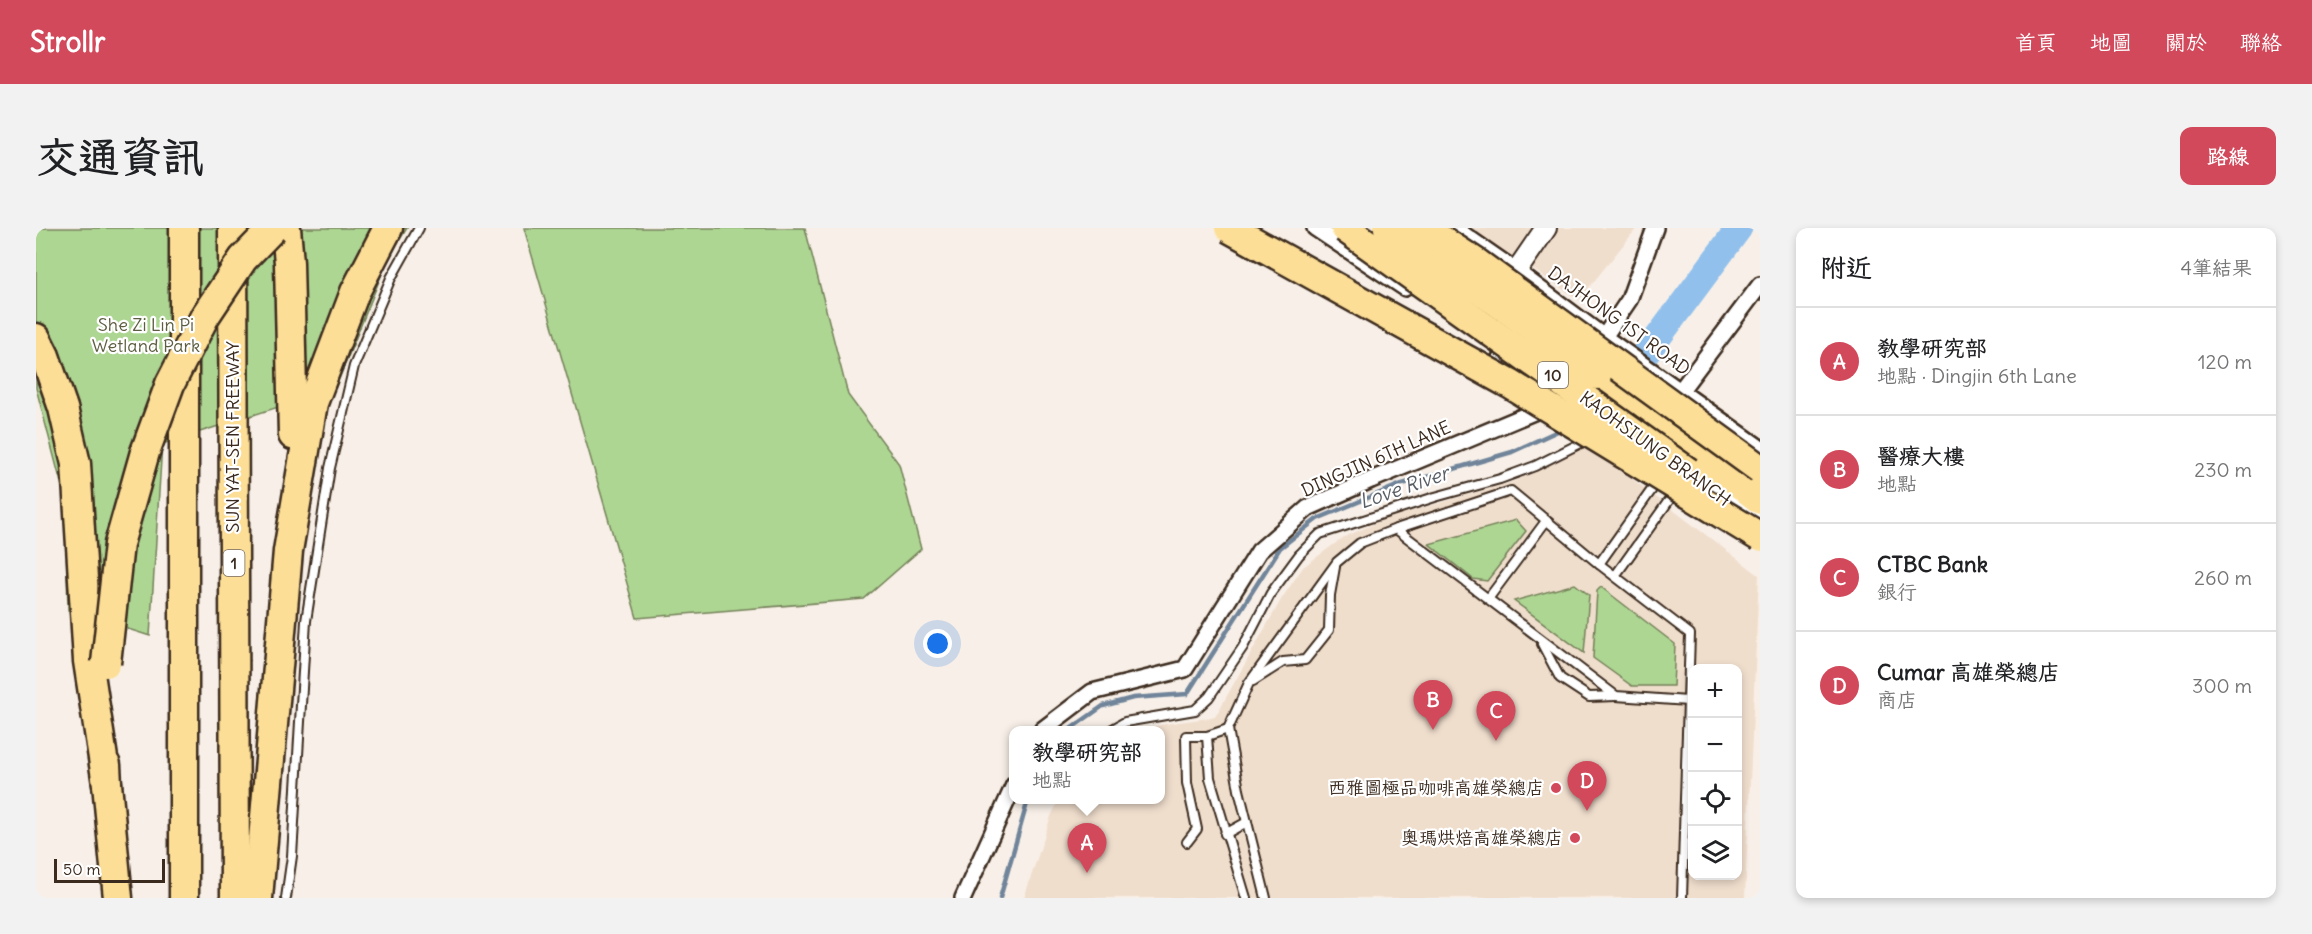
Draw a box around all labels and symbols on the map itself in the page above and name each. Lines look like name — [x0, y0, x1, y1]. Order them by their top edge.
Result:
street label: DAJHONG 1ST ROAD — [1544, 261, 1695, 380]
park label: She Zi Lin Pi Wetland Park — [92, 313, 200, 357]
street label: SUN YAT-SEN FREEWAY — [221, 341, 244, 533]
road number: 10 — [1538, 362, 1568, 388]
street label: KAOHSIUNG BRANCH — [1575, 386, 1735, 511]
street label: DINGJIN 6TH LANE — [1298, 415, 1454, 502]
water label: Love River — [1356, 459, 1455, 513]
road number: 1 — [224, 550, 244, 576]
your location — [923, 629, 952, 658]
pin: B — [1414, 680, 1452, 730]
pin: C — [1476, 692, 1516, 741]
pin: D — [1568, 762, 1606, 811]
place label: 西雅圖極品咖啡高雄榮總店 — [1328, 776, 1544, 799]
marker: 西雅圖極品咖啡高雄榮總店 — [1549, 781, 1563, 795]
pin: A — [1068, 824, 1106, 873]
place label: 奧瑪烘焙高雄榮總店 — [1401, 826, 1563, 849]
marker: 奧瑪烘焙高雄榮總店 — [1568, 831, 1582, 845]
scale bar — [54, 856, 165, 884]

